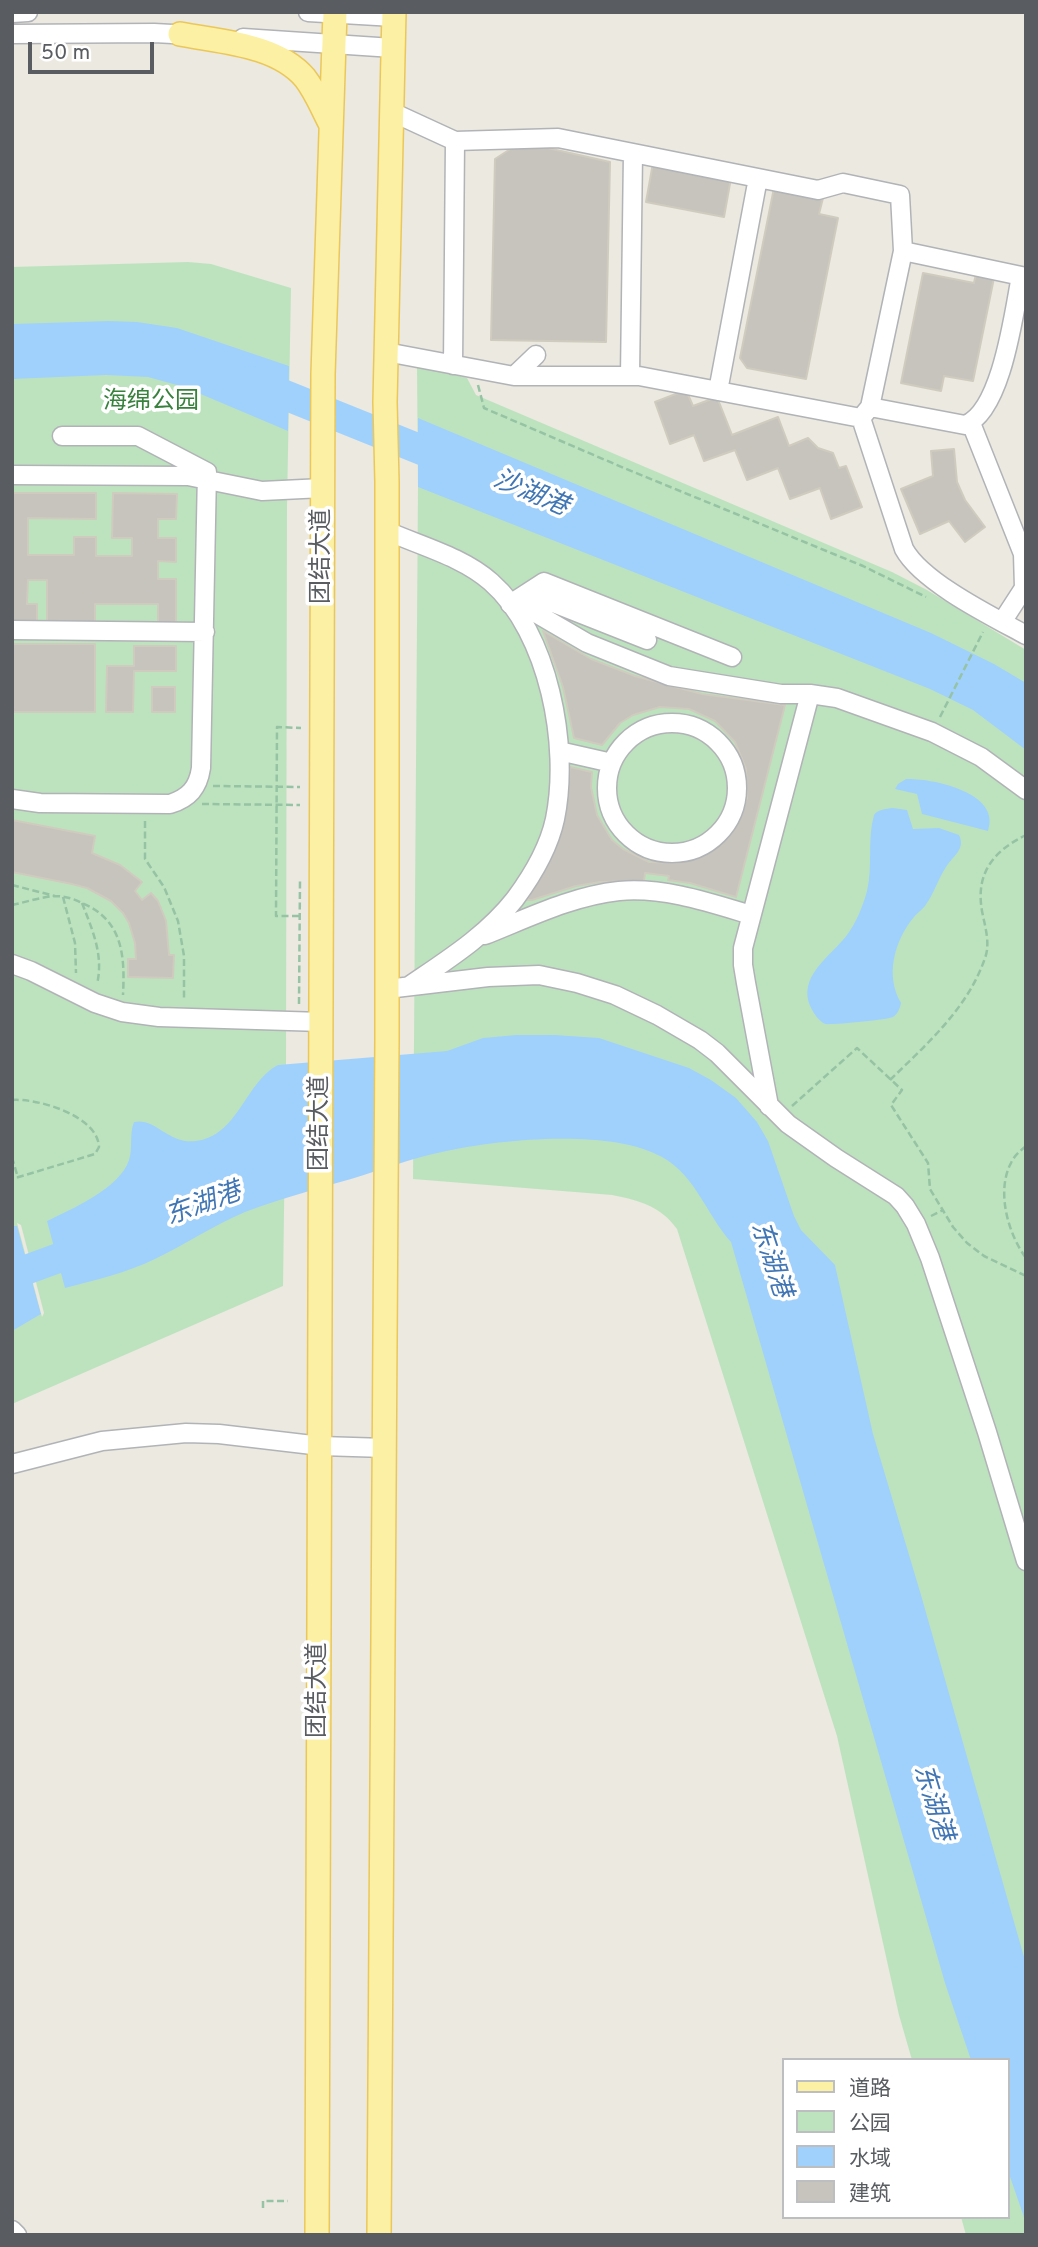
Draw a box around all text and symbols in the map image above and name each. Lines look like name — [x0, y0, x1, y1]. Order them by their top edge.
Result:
scale bar — [32, 28, 158, 72]
text: 50 m — [41, 40, 90, 67]
park label: 海绵公园 — [103, 389, 199, 417]
water label: 沙湖港 — [488, 465, 572, 525]
street label: 团结大道 — [309, 508, 337, 604]
street label: 团结大道 — [307, 1075, 335, 1171]
water label: 东湖港 — [162, 1178, 246, 1234]
water label: 东湖港 — [742, 1218, 796, 1302]
street label: 团结大道 — [305, 1642, 333, 1738]
water label: 东湖港 — [905, 1761, 957, 1845]
legend — [782, 2058, 1010, 2219]
text: 道路 — [849, 2076, 891, 2103]
text: 公园 — [849, 2111, 891, 2138]
text: 水域 — [849, 2146, 891, 2173]
text: 建筑 — [849, 2181, 891, 2208]

